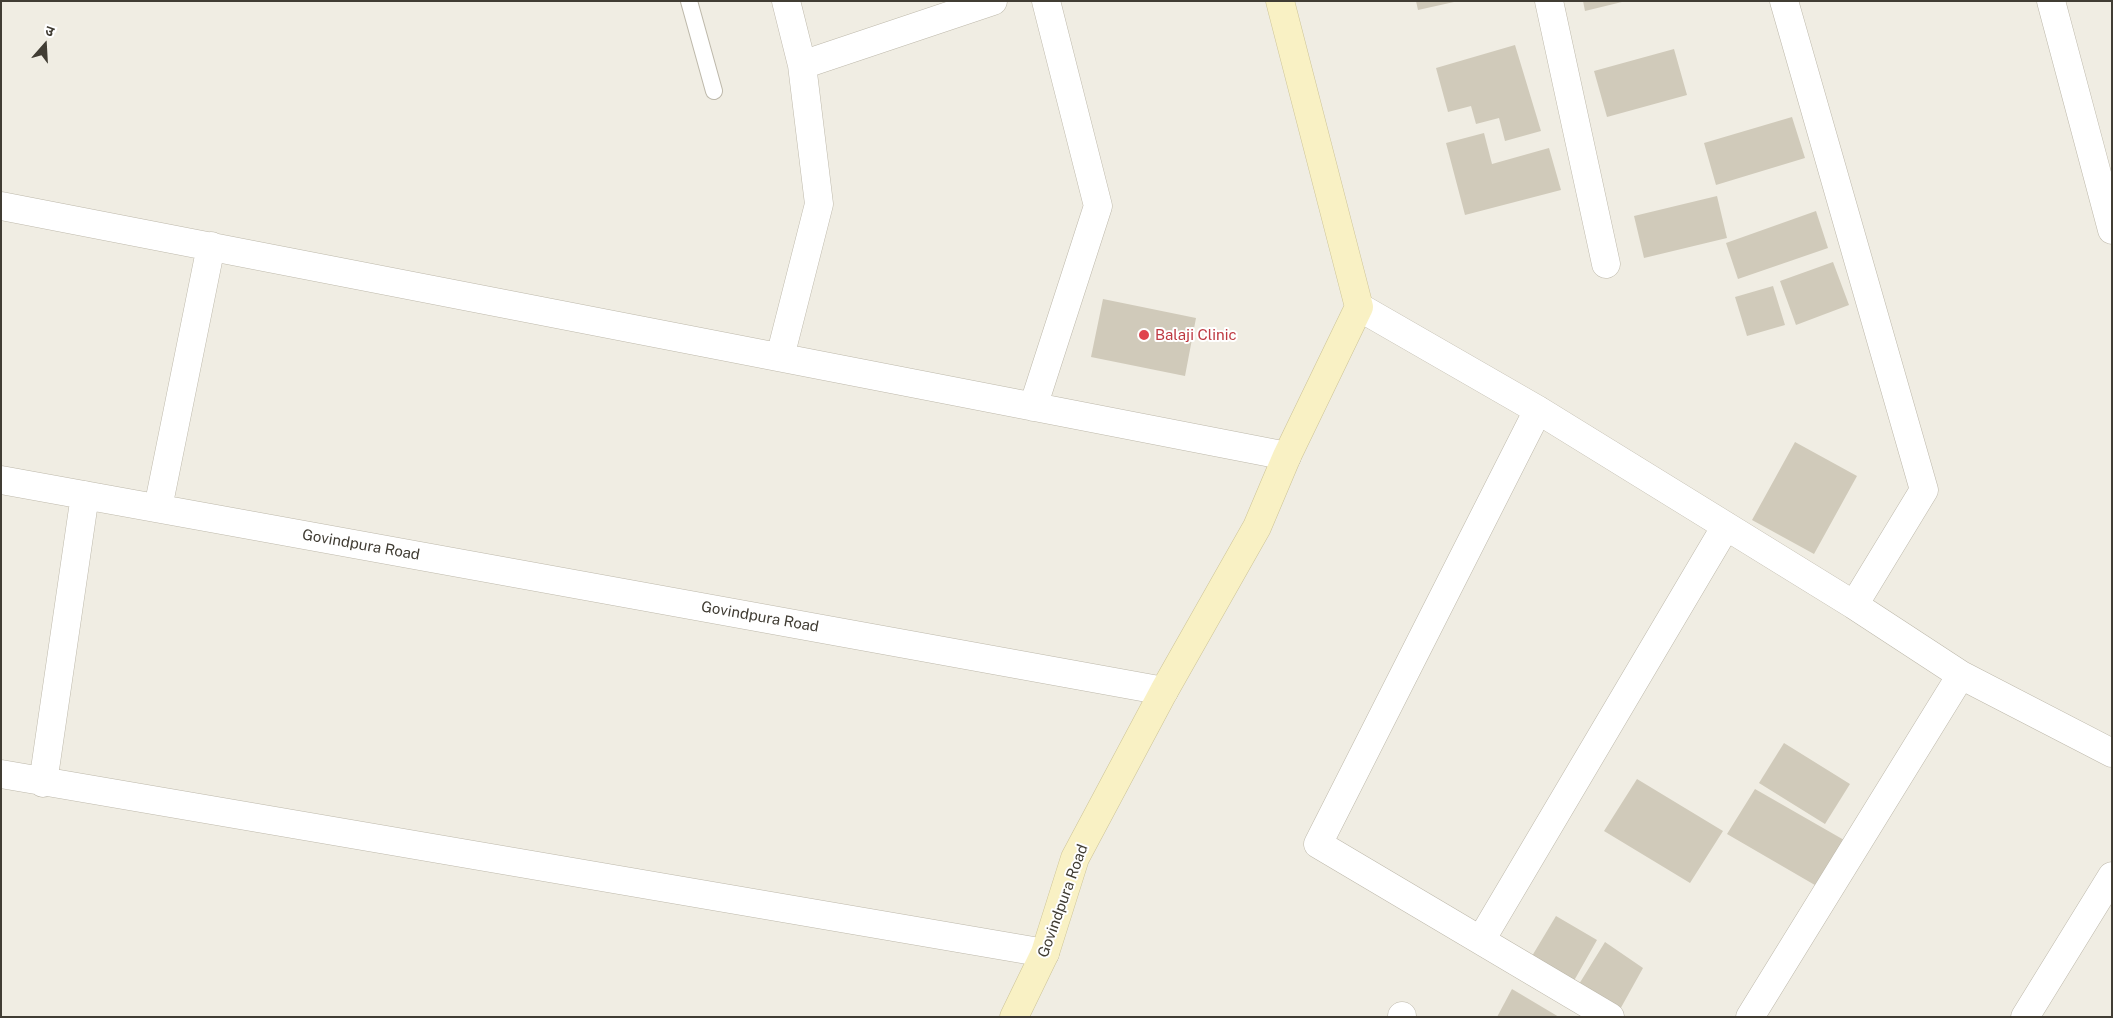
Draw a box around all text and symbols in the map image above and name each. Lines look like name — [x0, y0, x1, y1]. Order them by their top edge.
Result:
north arrow — [20, 20, 70, 70]
text: उ — [43, 22, 56, 40]
place label: Balaji Clinic — [1155, 326, 1237, 344]
marker: Balaji Clinic — [1137, 328, 1151, 342]
street label: Govindpura Road — [301, 526, 421, 564]
street label: Govindpura Road — [700, 598, 820, 636]
street label: Govindpura Road — [1034, 842, 1092, 960]

